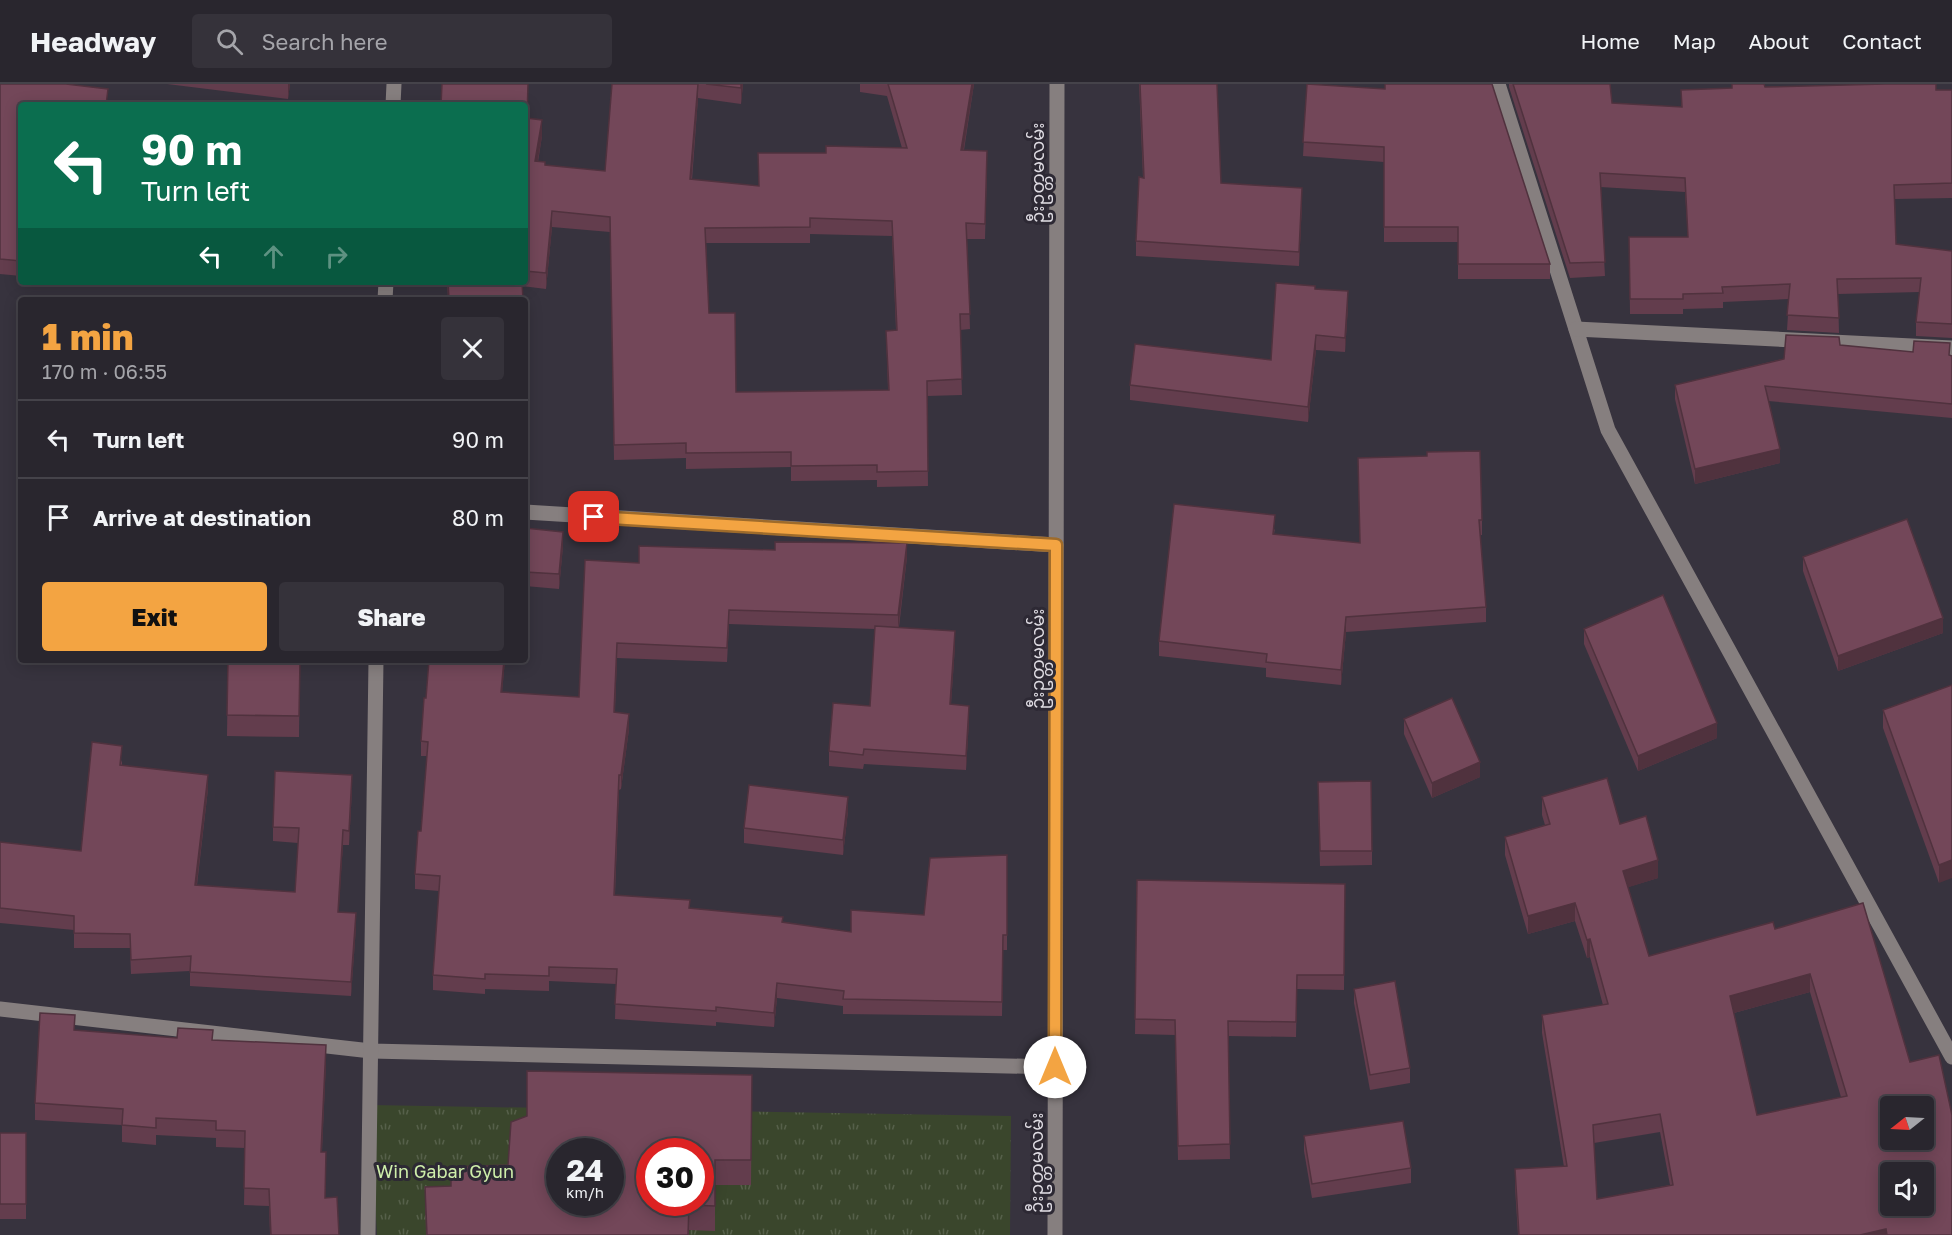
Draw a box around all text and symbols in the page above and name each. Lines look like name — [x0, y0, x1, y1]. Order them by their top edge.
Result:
search box — [192, 14, 612, 68]
text: Headway — [30, 25, 156, 58]
icon: search — [213, 25, 246, 58]
text: Search here — [261, 28, 387, 55]
text: Home — [1580, 28, 1640, 54]
text: Map — [1673, 28, 1716, 54]
text: About — [1749, 28, 1809, 54]
text: Contact — [1842, 28, 1922, 54]
street label: ဦးဥတ္တမလမ်း — [1025, 122, 1053, 224]
text: 90 m — [141, 124, 242, 174]
icon: left — [42, 126, 120, 204]
text: Turn left — [141, 175, 250, 207]
icon: left — [194, 240, 227, 273]
icon: ahead — [257, 240, 290, 273]
icon: right — [320, 240, 353, 273]
text: 1 min — [42, 315, 133, 358]
button: close — [441, 317, 504, 380]
text: 170 m · 06:55 — [42, 359, 167, 383]
icon: left — [42, 423, 75, 456]
text: Turn left — [93, 426, 184, 453]
text: 90 m — [452, 426, 504, 453]
pin — [568, 491, 619, 542]
icon: arrive — [577, 500, 610, 533]
icon: arrive — [42, 501, 75, 534]
text: Arrive at destination — [93, 504, 311, 531]
text: 80 m — [452, 504, 504, 531]
button: Exit — [42, 582, 267, 651]
button: Share — [279, 582, 504, 651]
street label: ဦးဥတ္တမလမ်း — [1025, 608, 1053, 710]
position arrow — [1023, 1035, 1087, 1099]
north arrow — [1880, 1096, 1934, 1150]
map controls — [1880, 1096, 1934, 1216]
street label: ဦးဥတ္တမလမ်း — [1024, 1112, 1052, 1214]
speed limit sign: 30 — [636, 1138, 714, 1216]
text: 24 — [566, 1152, 604, 1188]
park label: Win Gabar Gyun — [376, 1160, 514, 1182]
button: sound — [1880, 1162, 1934, 1216]
text: km/h — [566, 1183, 604, 1201]

